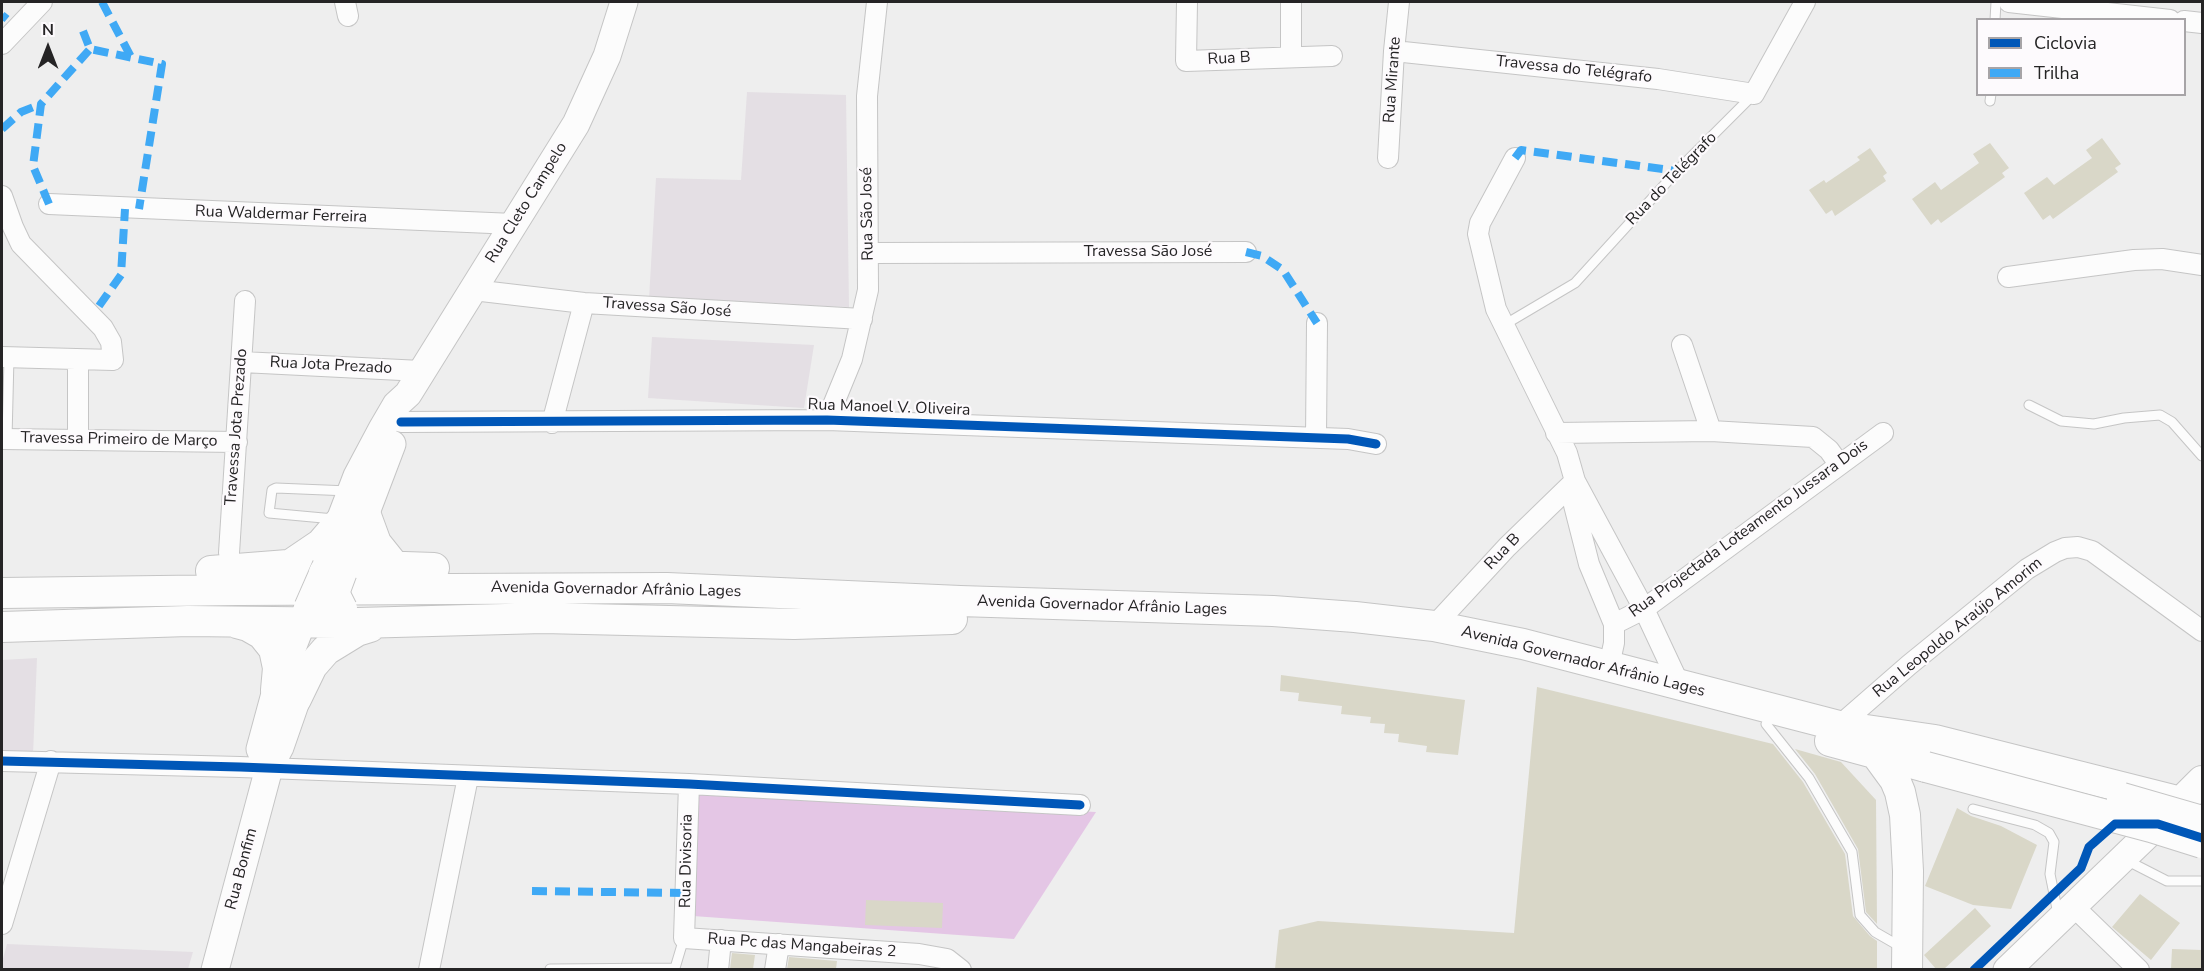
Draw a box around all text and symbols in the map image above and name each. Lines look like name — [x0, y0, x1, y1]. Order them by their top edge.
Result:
north arrow — [18, 18, 78, 78]
legend — [1976, 18, 2186, 96]
text: N — [42, 19, 54, 41]
text: Ciclovia — [2034, 31, 2097, 55]
street label: Rua Mirante — [1380, 36, 1406, 124]
street label: Rua B — [1207, 48, 1251, 70]
street label: Travessa do Telégrafo — [1495, 52, 1653, 88]
text: Trilha — [2034, 61, 2079, 85]
street label: Rua do Telégrafo — [1623, 128, 1721, 230]
street label: Rua Cleto Campelo — [482, 139, 572, 267]
street label: Rua São José — [858, 167, 878, 261]
street label: Rua Waldermar Ferreira — [195, 202, 367, 228]
street label: Travessa São José — [1084, 242, 1212, 262]
street label: Travessa São José — [602, 294, 732, 322]
street label: Travessa Jota Prezado — [222, 348, 252, 506]
street label: Rua Jota Prezado — [269, 353, 393, 379]
street label: Rua Manoel V. Oliveira — [807, 396, 971, 420]
street label: Travessa Primeiro de Março — [20, 429, 218, 451]
street label: Rua Projectada Loteamento Jussara Dois — [1626, 436, 1872, 622]
street label: Rua B — [1481, 530, 1525, 574]
street label: Rua Leopoldo Araújo Amorim — [1869, 554, 2047, 702]
street label: Avenida Governador Afrânio Lages — [491, 578, 741, 602]
street label: Avenida Governador Afrânio Lages — [976, 592, 1228, 620]
street label: Avenida Governador Afrânio Lages — [1459, 622, 1707, 702]
street label: Rua Divisoria — [677, 814, 697, 908]
street label: Rua Bonfim — [222, 826, 262, 912]
street label: Rua Pc das Mangabeiras 2 — [707, 930, 897, 962]

